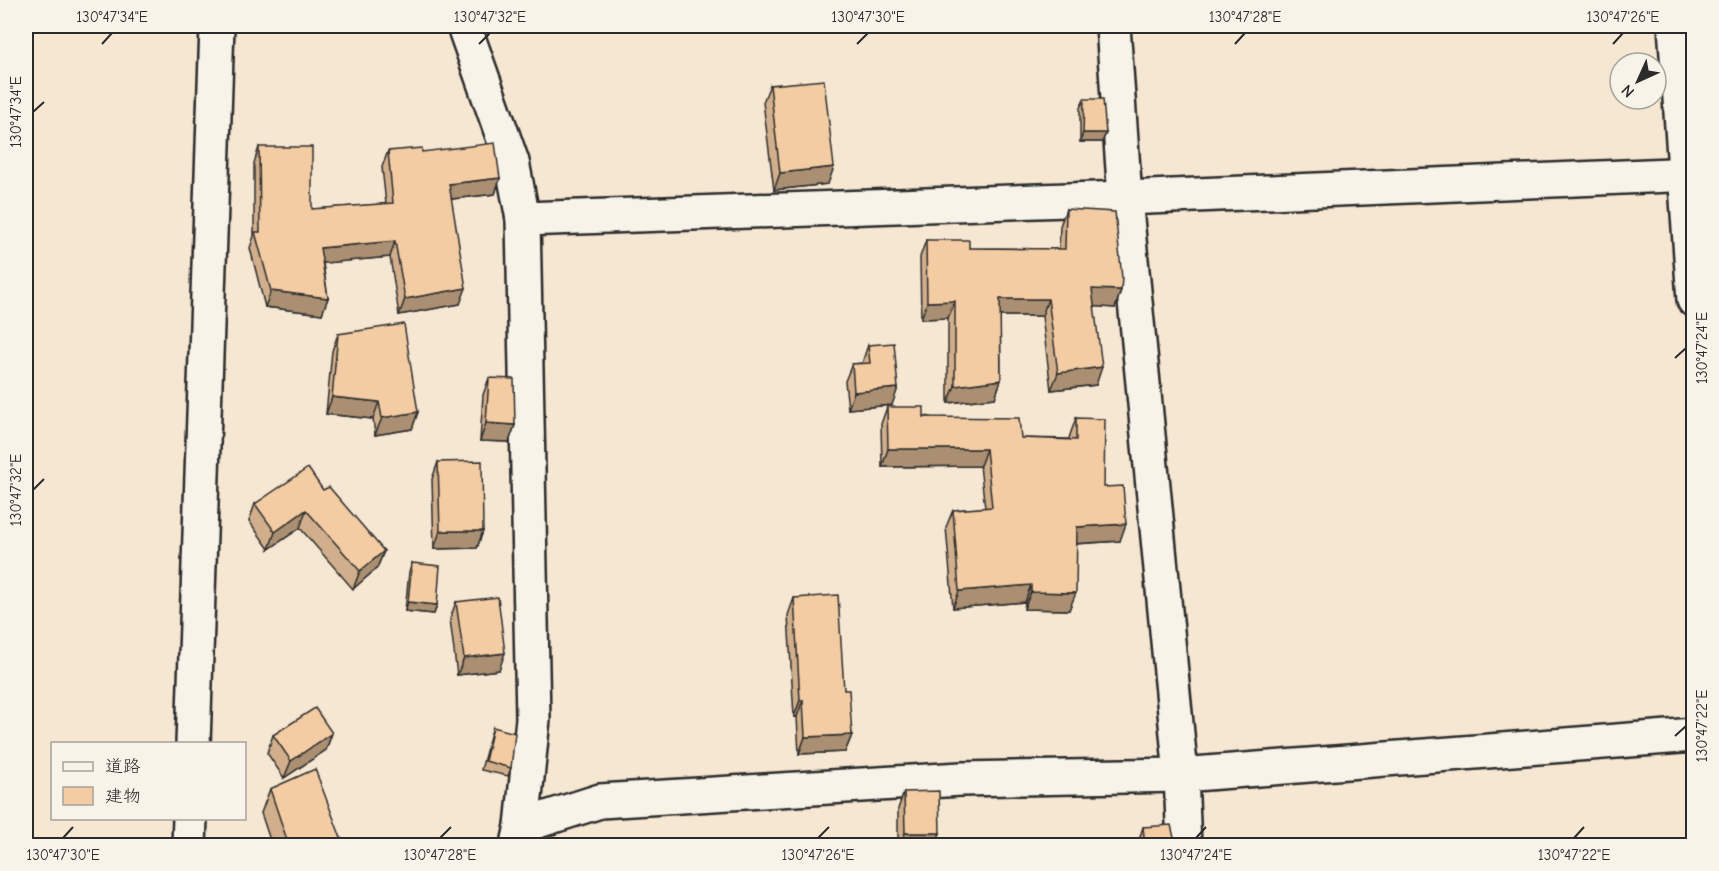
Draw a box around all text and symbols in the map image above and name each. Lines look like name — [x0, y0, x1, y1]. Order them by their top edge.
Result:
text: 130°47'34"E — [76, 8, 148, 26]
text: 130°47'32"E — [454, 8, 526, 26]
text: 130°47'30"E — [831, 8, 905, 26]
text: 130°47'28"E — [1209, 8, 1281, 26]
text: 130°47'26"E — [1587, 8, 1659, 26]
north arrow — [1608, 51, 1668, 111]
text: 130°47'34"E — [7, 76, 25, 148]
text: N — [1618, 81, 1638, 101]
text: 130°47'24"E — [1693, 312, 1711, 384]
text: 130°47'32"E — [7, 454, 25, 526]
text: 130°47'22"E — [1693, 690, 1711, 762]
legend — [51, 742, 246, 820]
text: 道路 — [105, 756, 141, 777]
text: 建物 — [105, 786, 141, 807]
text: 130°47'30"E — [26, 846, 100, 864]
text: 130°47'28"E — [404, 846, 476, 864]
text: 130°47'26"E — [782, 846, 854, 864]
text: 130°47'24"E — [1160, 846, 1232, 864]
text: 130°47'22"E — [1538, 846, 1610, 864]

